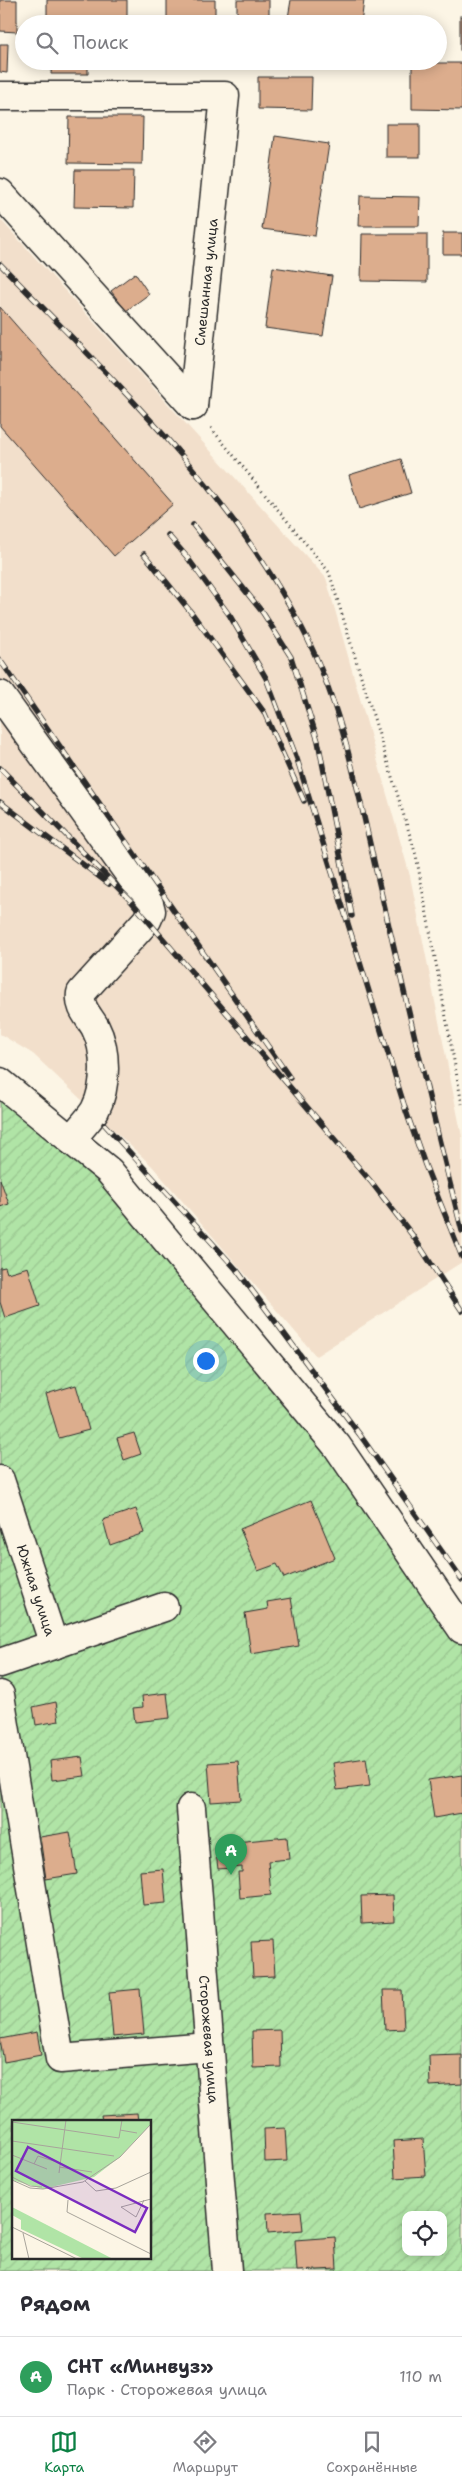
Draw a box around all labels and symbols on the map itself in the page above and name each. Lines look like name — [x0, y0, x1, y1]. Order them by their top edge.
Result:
street label: Смешанная улица — [190, 217, 222, 347]
your location — [193, 1348, 219, 1374]
street label: Южная улица — [13, 1542, 60, 1639]
pin: A — [215, 1834, 247, 1875]
street label: Сторожевая улица — [195, 1975, 223, 2104]
inset map — [12, 2120, 151, 2258]

